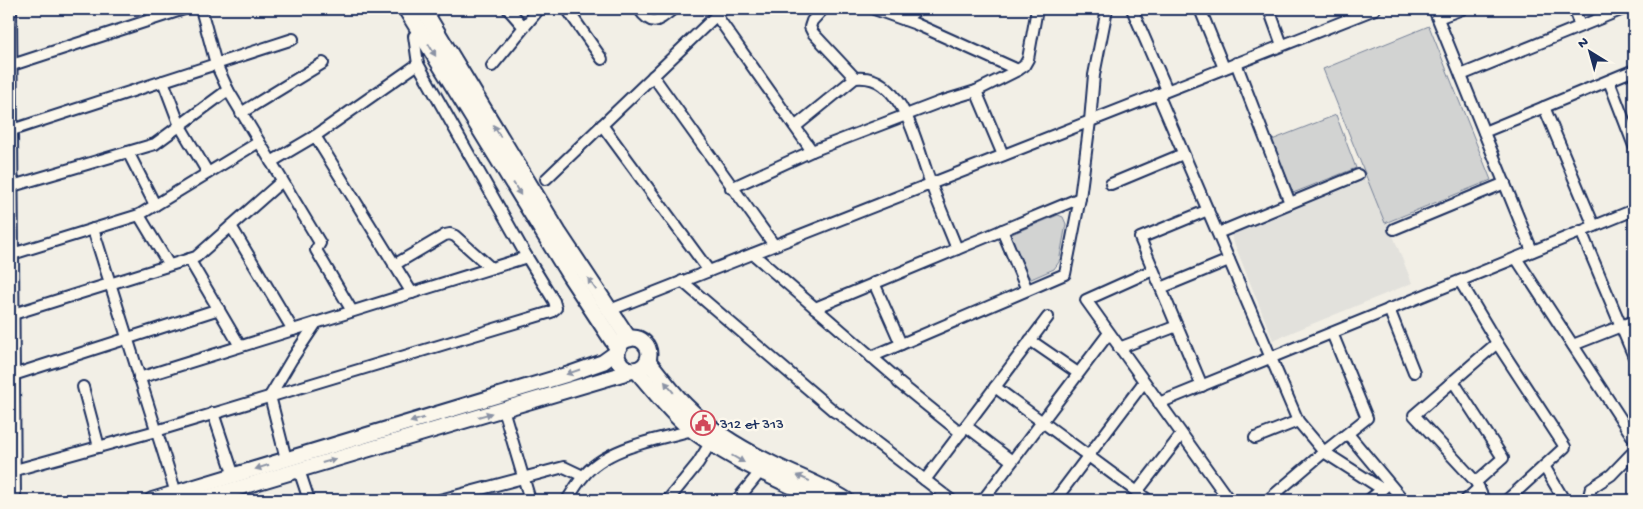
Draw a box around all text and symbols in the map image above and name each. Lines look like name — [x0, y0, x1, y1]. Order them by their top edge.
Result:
north arrow — [1566, 28, 1616, 78]
text: N — [1575, 34, 1592, 53]
one-way arrow — [427, 44, 436, 57]
one-way arrow — [493, 124, 502, 138]
one-way arrow — [512, 182, 521, 195]
one-way arrow — [587, 277, 597, 291]
one-way arrow — [565, 368, 580, 376]
one-way arrow — [664, 381, 675, 394]
public building icon: 312 et 313 — [690, 410, 716, 436]
one-way arrow — [477, 411, 492, 419]
one-way arrow — [410, 416, 425, 424]
place label: 312 et 313 — [719, 416, 784, 434]
one-way arrow — [731, 455, 745, 464]
one-way arrow — [321, 456, 336, 464]
one-way arrow — [254, 463, 269, 471]
one-way arrow — [796, 473, 810, 481]

